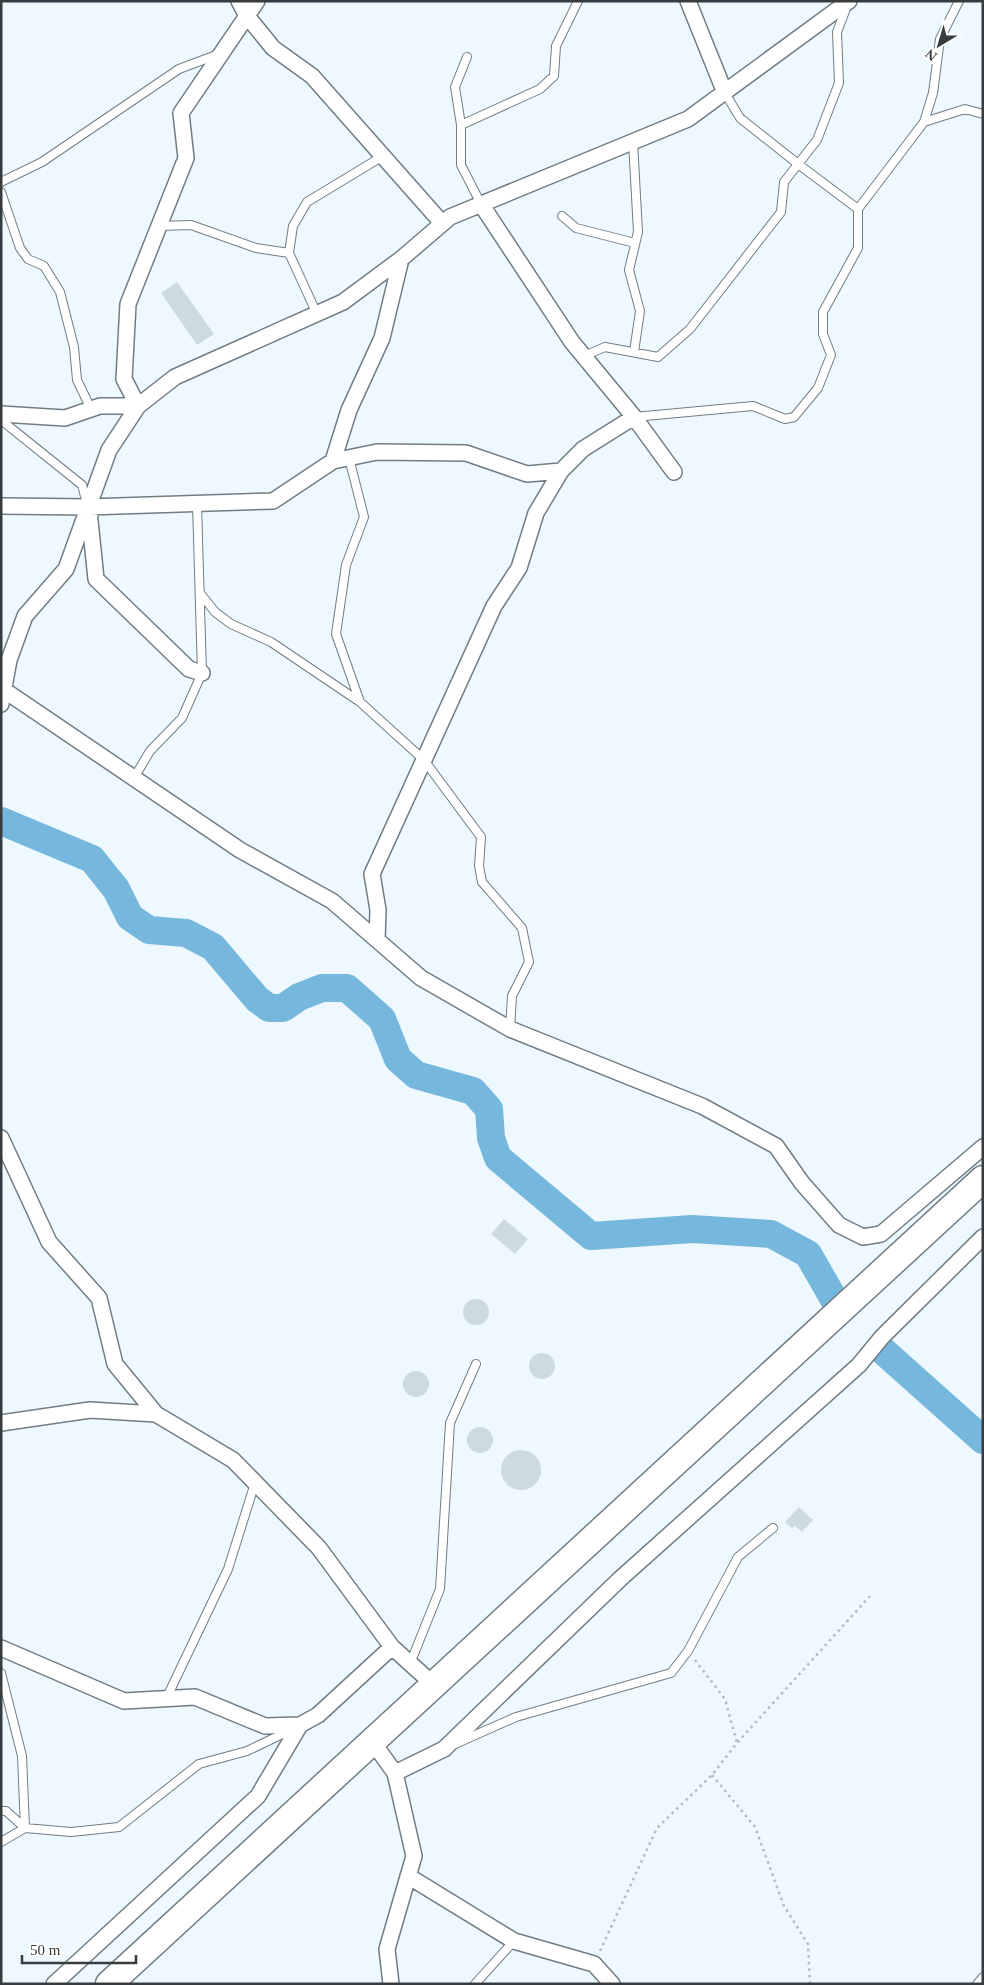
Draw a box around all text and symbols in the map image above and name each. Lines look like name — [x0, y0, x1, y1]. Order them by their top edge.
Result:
north arrow — [914, 20, 964, 70]
text: N — [923, 46, 940, 64]
scale bar — [22, 1932, 136, 1964]
text: 50 m — [30, 1942, 61, 1958]

